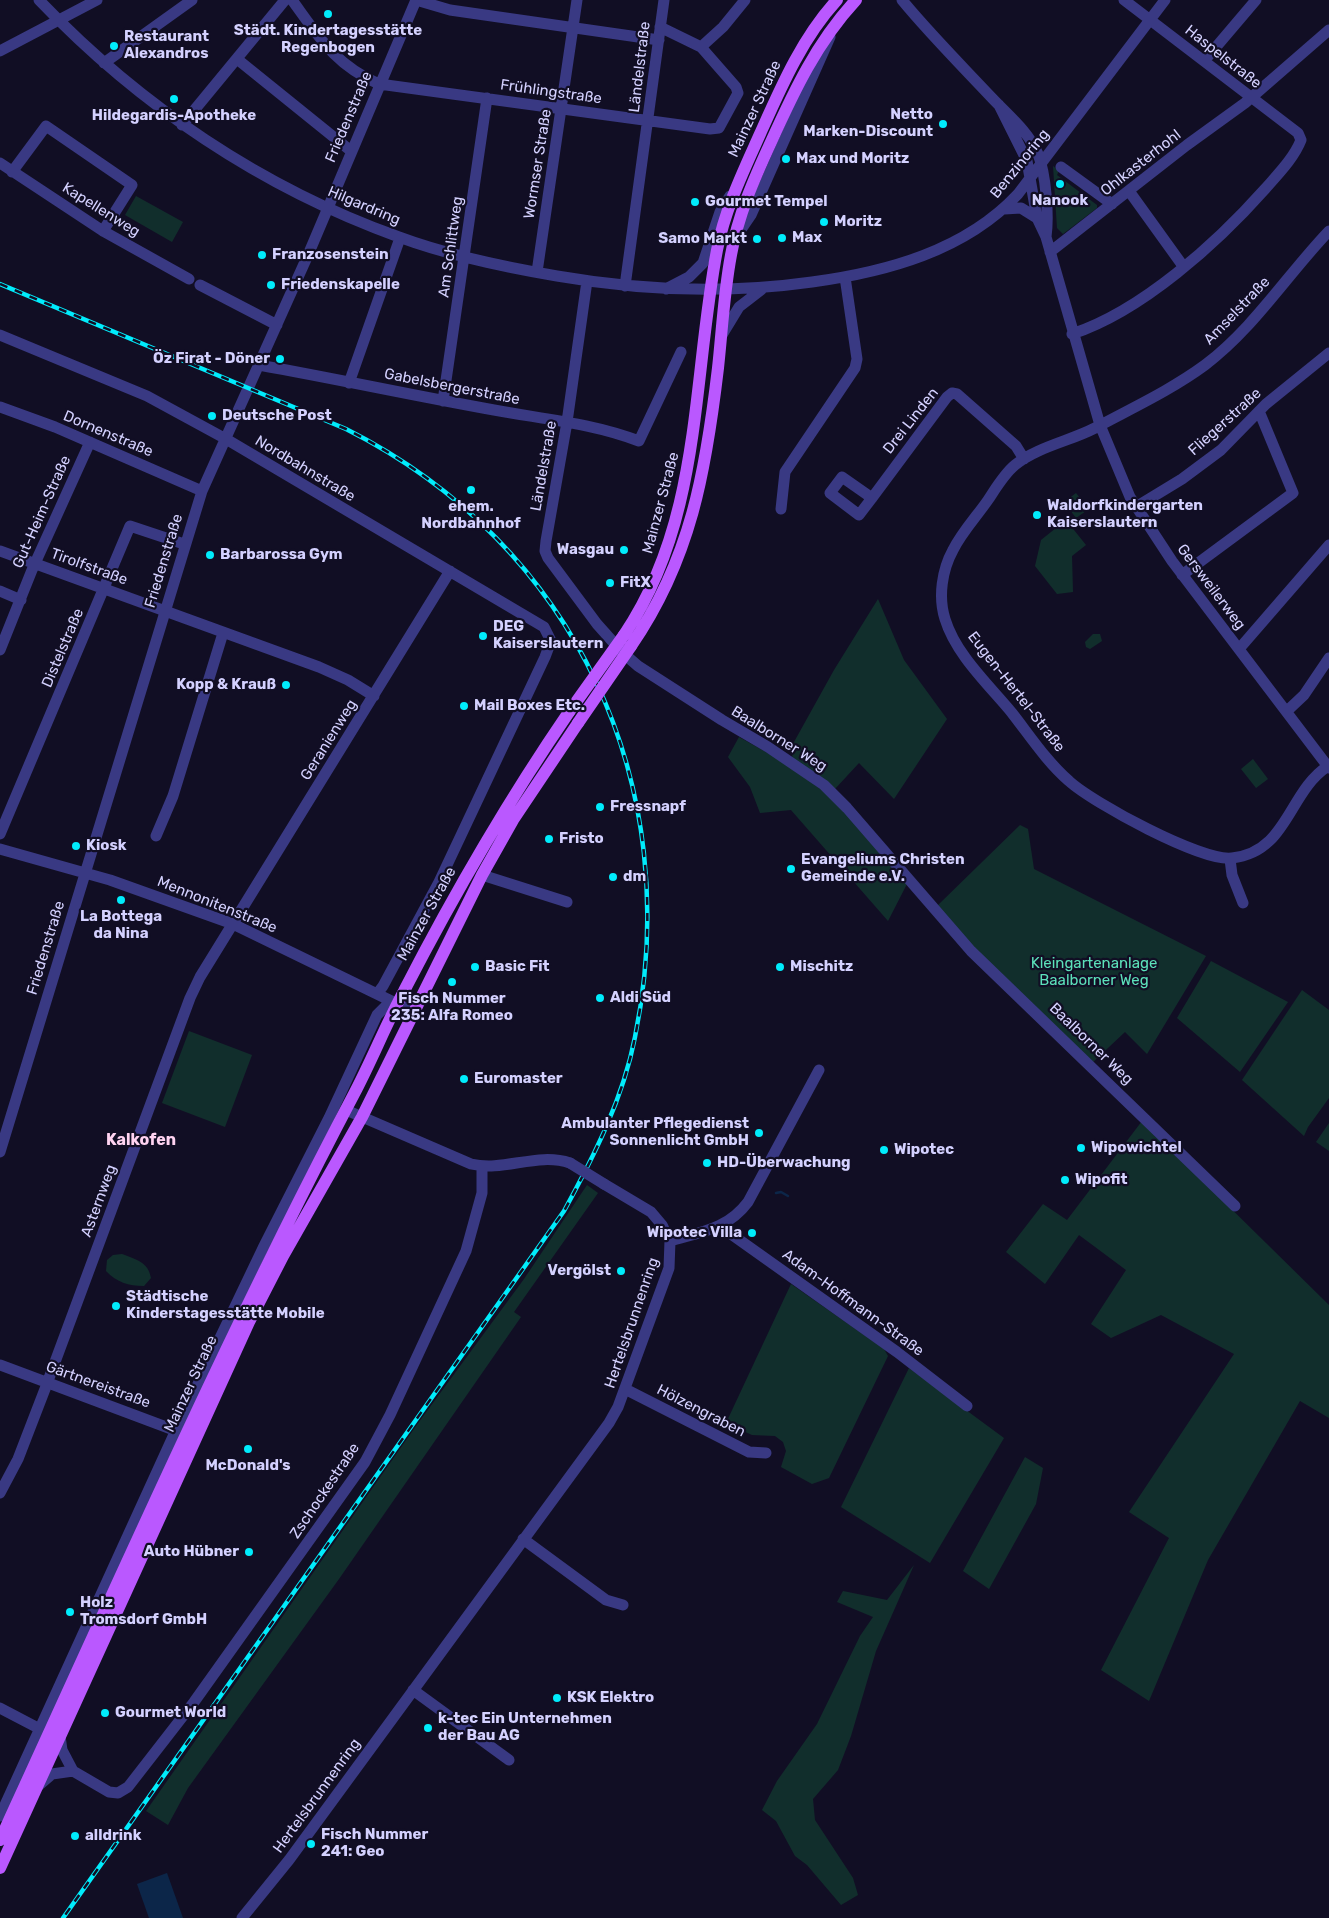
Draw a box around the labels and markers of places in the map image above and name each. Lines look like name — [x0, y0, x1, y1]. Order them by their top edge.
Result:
marker: Städt. Kindertagesstätte Regenbogen — [322, 8, 334, 20]
place label: Städt. Kindertagesstätte Regenbogen — [234, 22, 422, 57]
place label: Restaurant Alexandros — [124, 28, 209, 63]
marker: Restaurant Alexandros — [108, 40, 120, 52]
marker: Hildegardis-Apotheke — [168, 93, 180, 105]
place label: Netto Marken-Discount — [803, 106, 933, 141]
place label: Hildegardis-Apotheke — [92, 107, 256, 125]
marker: Netto Marken-Discount — [937, 118, 949, 130]
place label: Max und Moritz — [796, 150, 909, 168]
marker: Max und Moritz — [780, 153, 792, 165]
marker: Nanook — [1054, 178, 1066, 190]
place label: Nanook — [1032, 192, 1088, 210]
place label: Gourmet Tempel — [705, 193, 828, 211]
marker: Gourmet Tempel — [689, 196, 701, 208]
place label: Moritz — [834, 213, 882, 231]
marker: Moritz — [818, 216, 830, 228]
place label: Max — [792, 229, 822, 247]
place label: Samo Markt — [658, 230, 747, 248]
marker: Max — [776, 232, 788, 244]
marker: Samo Markt — [751, 233, 763, 245]
place label: Franzosenstein — [272, 246, 389, 264]
marker: Franzosenstein — [256, 249, 268, 261]
place label: Friedenskapelle — [281, 276, 400, 294]
marker: Friedenskapelle — [265, 279, 277, 291]
place label: Öz Firat - Döner — [153, 350, 270, 368]
marker: Öz Firat - Döner — [274, 353, 286, 365]
place label: Deutsche Post — [222, 407, 332, 425]
marker: Deutsche Post — [206, 410, 218, 422]
marker: ehem. Nordbahnhof — [465, 484, 477, 496]
place label: Waldorfkindergarten Kaiserslautern — [1047, 497, 1203, 532]
place label: ehem. Nordbahnhof — [421, 498, 521, 533]
marker: Waldorfkindergarten Kaiserslautern — [1031, 509, 1043, 521]
place label: Wasgau — [557, 541, 614, 559]
marker: Wasgau — [618, 544, 630, 556]
place label: Barbarossa Gym — [220, 546, 343, 564]
marker: Barbarossa Gym — [204, 549, 216, 561]
place label: FitX — [620, 574, 651, 592]
marker: FitX — [604, 577, 616, 589]
place label: DEG Kaiserslautern — [493, 618, 603, 653]
marker: DEG Kaiserslautern — [477, 630, 489, 642]
place label: Kopp & Krauß — [176, 676, 276, 694]
marker: Kopp & Krauß — [280, 679, 292, 691]
place label: Mail Boxes Etc. — [474, 697, 585, 715]
marker: Mail Boxes Etc. — [458, 700, 470, 712]
place label: Fressnapf — [610, 798, 686, 816]
marker: Fressnapf — [594, 801, 606, 813]
place label: Fristo — [559, 830, 604, 848]
marker: Fristo — [543, 833, 555, 845]
place label: Kiosk — [86, 837, 126, 855]
marker: Kiosk — [70, 840, 82, 852]
place label: Evangeliums Christen Gemeinde e.V. — [801, 851, 965, 886]
marker: Evangeliums Christen Gemeinde e.V. — [785, 863, 797, 875]
place label: dm — [623, 868, 646, 886]
marker: dm — [607, 871, 619, 883]
marker: La Bottega da Nina — [115, 894, 127, 906]
place label: La Bottega da Nina — [80, 908, 162, 943]
place label: Basic Fit — [485, 958, 550, 976]
place label: Mischitz — [790, 958, 853, 976]
marker: Basic Fit — [469, 961, 481, 973]
marker: Mischitz — [774, 961, 786, 973]
marker: Fisch Nummer 235: Alfa Romeo — [446, 976, 458, 988]
place label: Aldi Süd — [610, 989, 671, 1007]
place label: Fisch Nummer 235: Alfa Romeo — [391, 990, 513, 1025]
marker: Aldi Süd — [594, 992, 606, 1004]
place label: Euromaster — [474, 1070, 563, 1088]
marker: Euromaster — [458, 1073, 470, 1085]
place label: Ambulanter Pflegedienst Sonnenlicht GmbH — [561, 1115, 749, 1150]
marker: Ambulanter Pflegedienst Sonnenlicht GmbH — [753, 1127, 765, 1139]
place label: Wipowichtel — [1091, 1139, 1182, 1157]
place label: Wipotec — [894, 1141, 954, 1159]
marker: Wipowichtel — [1075, 1142, 1087, 1154]
marker: Wipotec — [878, 1144, 890, 1156]
place label: HD-Überwachung — [717, 1154, 851, 1172]
marker: HD-Überwachung — [701, 1157, 713, 1169]
place label: Wipofit — [1075, 1171, 1127, 1189]
marker: Wipofit — [1059, 1174, 1071, 1186]
place label: Wipotec Villa — [647, 1224, 742, 1242]
marker: Wipotec Villa — [746, 1227, 758, 1239]
place label: Vergölst — [548, 1262, 611, 1280]
marker: Vergölst — [615, 1265, 627, 1277]
place label: Städtische Kinderstagesstätte Mobile — [126, 1288, 325, 1323]
marker: Städtische Kinderstagesstätte Mobile — [110, 1300, 122, 1312]
marker: McDonald's — [242, 1443, 254, 1455]
place label: McDonald's — [205, 1457, 291, 1475]
place label: Auto Hübner — [144, 1543, 239, 1561]
marker: Auto Hübner — [243, 1546, 255, 1558]
place label: Holz Tromsdorf GmbH — [80, 1594, 207, 1629]
marker: Holz Tromsdorf GmbH — [64, 1606, 76, 1618]
place label: KSK Elektro — [567, 1689, 654, 1707]
marker: KSK Elektro — [551, 1692, 563, 1704]
place label: Gourmet World — [115, 1704, 226, 1722]
marker: Gourmet World — [99, 1707, 111, 1719]
place label: k-tec Ein Unternehmen der Bau AG — [438, 1710, 612, 1745]
marker: k-tec Ein Unternehmen der Bau AG — [422, 1722, 434, 1734]
place label: Fisch Nummer 241: Geo — [321, 1826, 428, 1861]
place label: alldrink — [85, 1827, 141, 1845]
marker: alldrink — [69, 1830, 81, 1842]
marker: Fisch Nummer 241: Geo — [305, 1838, 317, 1850]

